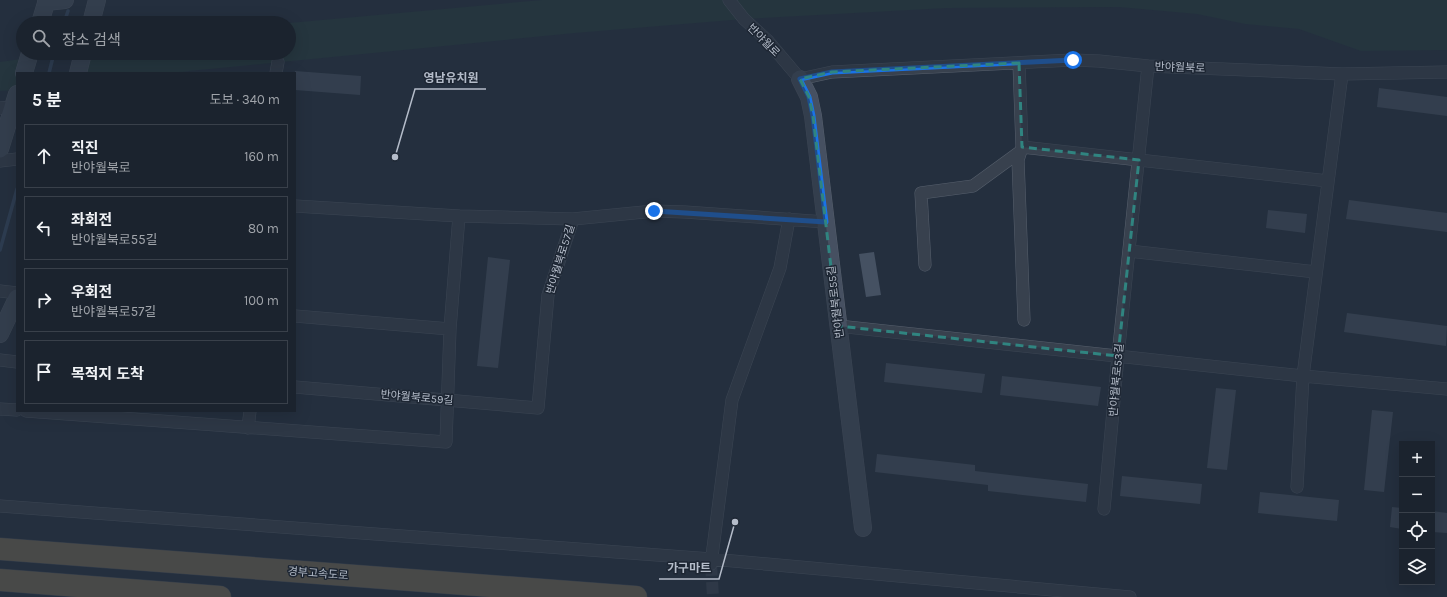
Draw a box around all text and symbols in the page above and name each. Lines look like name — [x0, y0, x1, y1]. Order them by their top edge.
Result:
search box — [16, 16, 296, 60]
street label: 반야월로 — [745, 21, 782, 59]
icon: search — [30, 27, 52, 49]
text: 장소 검색 — [62, 31, 121, 49]
route start — [1064, 51, 1082, 69]
street label: 반야월북로 — [1154, 60, 1205, 75]
callout: 영남유치원 — [415, 65, 486, 89]
text: 영남유치원 — [423, 71, 479, 85]
text: 5 분 — [32, 90, 62, 110]
text: 도보 · 340 m — [210, 92, 280, 107]
text: 직진 — [71, 139, 99, 157]
icon: ahead — [33, 145, 55, 167]
text: 160 m — [244, 149, 279, 164]
text: 반야월북로 — [71, 160, 131, 175]
route end — [645, 202, 663, 220]
text: 좌회전 — [71, 211, 112, 229]
icon: left — [33, 217, 55, 239]
text: 80 m — [248, 221, 279, 236]
street label: 반야월북로57길 — [544, 223, 577, 296]
text: 반야월북로55길 — [71, 232, 157, 247]
street label: 반야월북로55길 — [825, 265, 846, 339]
text: 우회전 — [71, 283, 112, 301]
icon: right — [33, 289, 55, 311]
text: 100 m — [244, 293, 279, 308]
text: 반야월북로57길 — [71, 304, 156, 319]
street label: 반야월북로53길 — [1107, 343, 1126, 417]
icon: arrive — [33, 361, 55, 383]
text: 목적지 도착 — [71, 365, 144, 383]
street label: 반야월북로59길 — [380, 388, 454, 407]
map controls — [1399, 441, 1435, 585]
button: + — [1399, 441, 1435, 477]
button: − — [1399, 477, 1435, 513]
button: locate — [1399, 513, 1435, 549]
button: layers — [1399, 549, 1435, 585]
callout: 가구마트 — [659, 555, 719, 579]
text: 가구마트 — [667, 561, 711, 575]
street label: 경부고속도로 — [287, 565, 349, 582]

